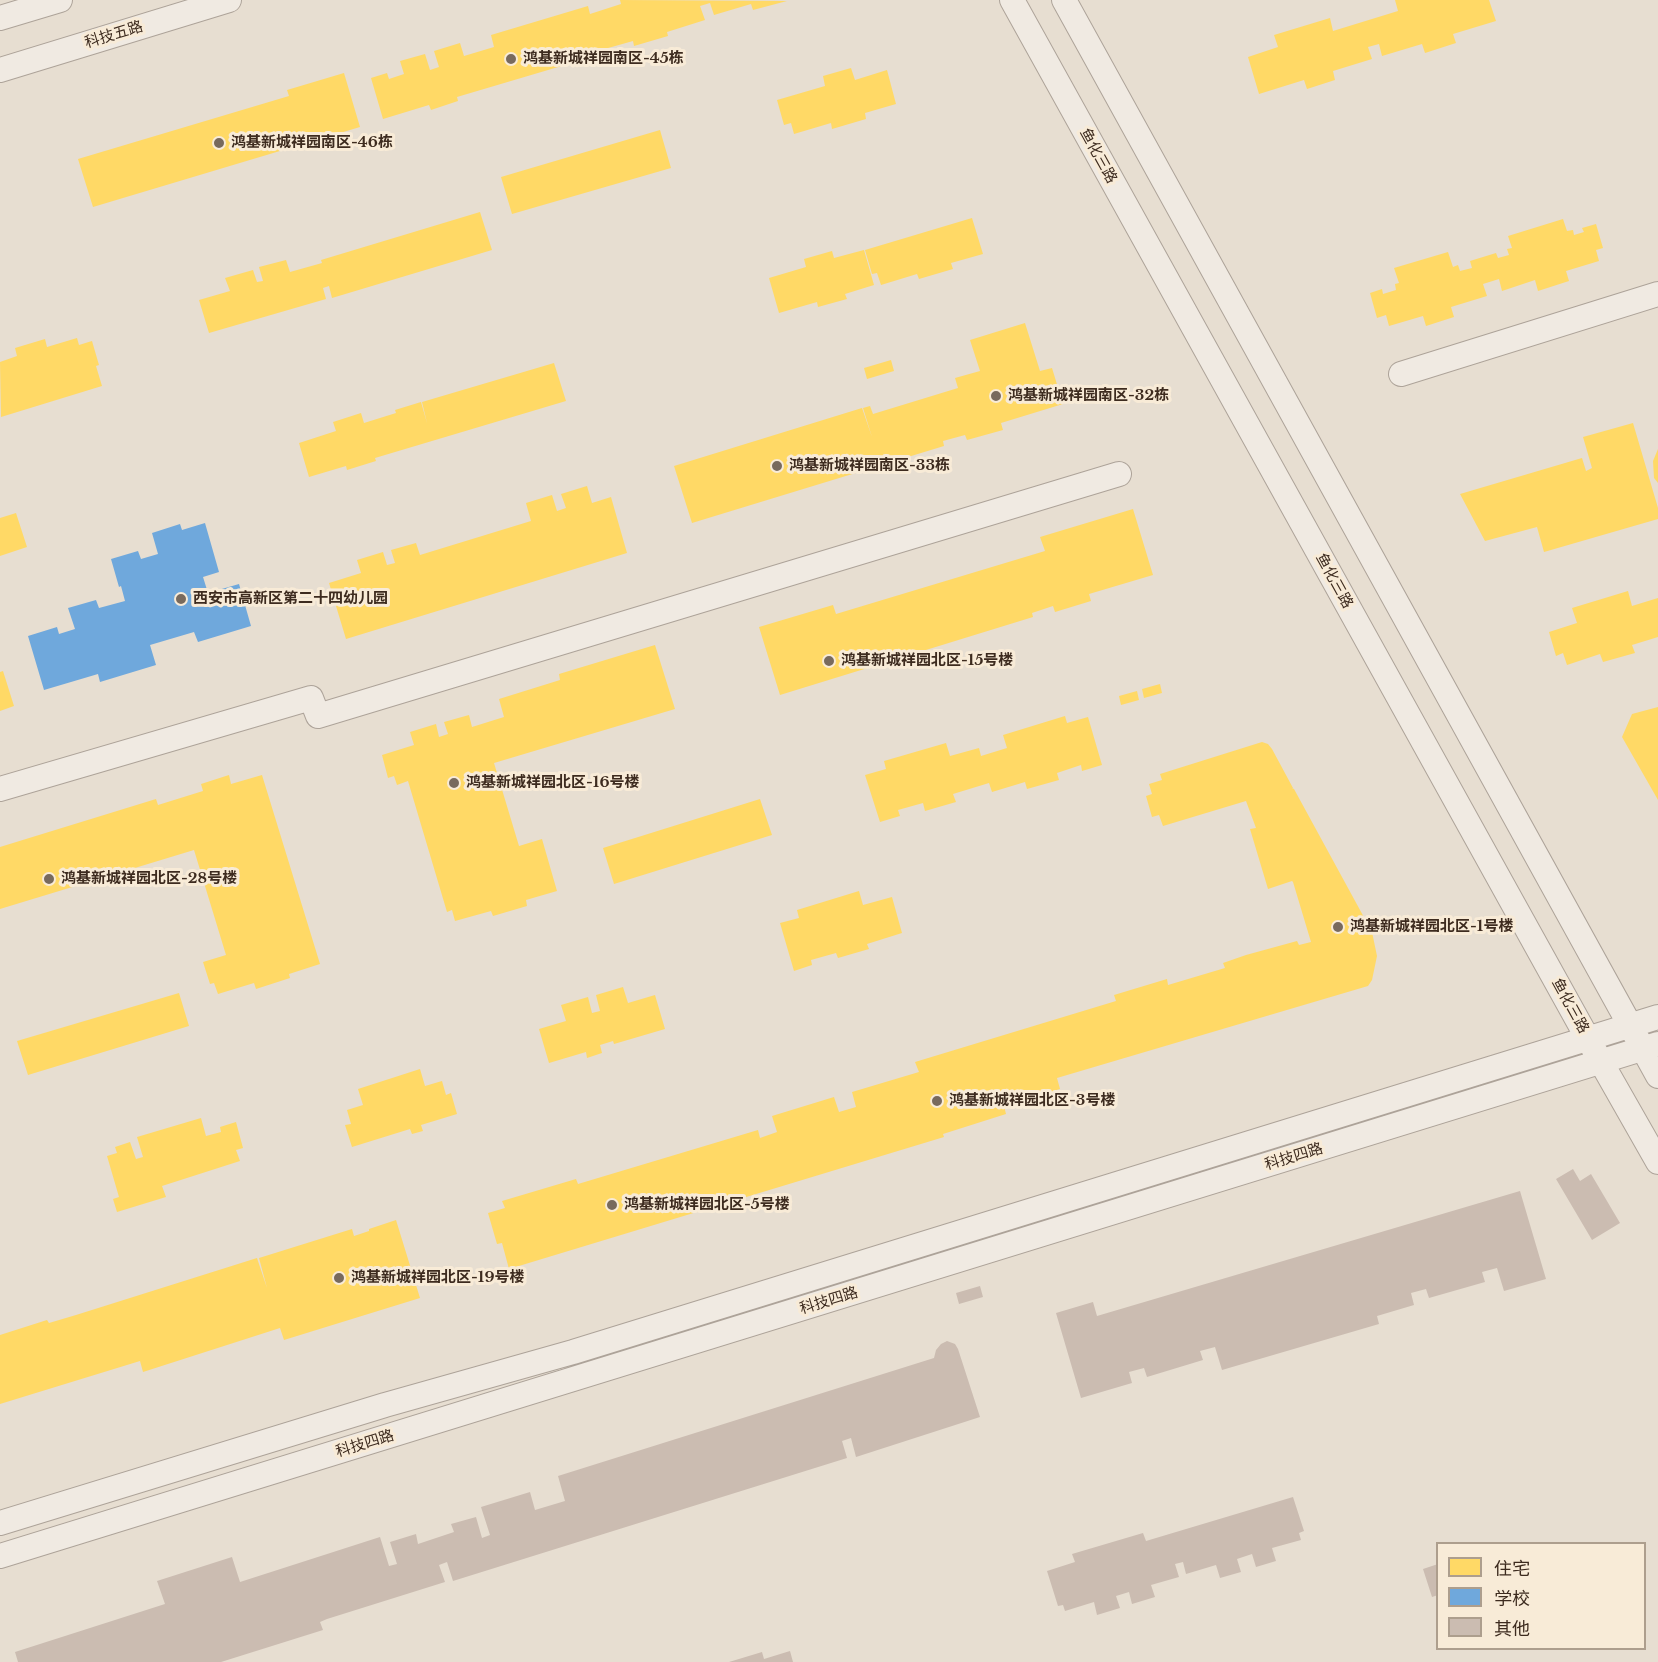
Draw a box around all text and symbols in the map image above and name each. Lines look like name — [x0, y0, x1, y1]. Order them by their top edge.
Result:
street label: 科技五路 — [83, 18, 145, 52]
place label: 鸿基新城祥园南区-45栋 — [523, 50, 684, 68]
marker: 鸿基新城祥园南区-45栋 — [504, 52, 518, 66]
street label: 鱼化三路 — [1076, 125, 1120, 187]
place label: 鸿基新城祥园南区-46栋 — [231, 134, 393, 152]
marker: 鸿基新城祥园南区-46栋 — [212, 136, 226, 150]
place label: 鸿基新城祥园南区-32栋 — [1008, 387, 1169, 405]
marker: 鸿基新城祥园南区-32栋 — [989, 389, 1003, 403]
place label: 鸿基新城祥园南区-33栋 — [789, 457, 950, 475]
marker: 鸿基新城祥园南区-33栋 — [770, 459, 784, 473]
street label: 鱼化三路 — [1312, 550, 1356, 612]
place label: 西安市高新区第二十四幼儿园 — [193, 590, 388, 608]
marker: 西安市高新区第二十四幼儿园 — [174, 592, 188, 606]
place label: 鸿基新城祥园北区-15号楼 — [841, 652, 1013, 670]
marker: 鸿基新城祥园北区-15号楼 — [822, 654, 836, 668]
place label: 鸿基新城祥园北区-16号楼 — [466, 774, 640, 792]
marker: 鸿基新城祥园北区-16号楼 — [447, 776, 461, 790]
place label: 鸿基新城祥园北区-28号楼 — [61, 870, 237, 888]
marker: 鸿基新城祥园北区-28号楼 — [42, 872, 56, 886]
place label: 鸿基新城祥园北区-1号楼 — [1350, 918, 1513, 936]
marker: 鸿基新城祥园北区-1号楼 — [1331, 920, 1345, 934]
street label: 鱼化三路 — [1548, 975, 1592, 1037]
place label: 鸿基新城祥园北区-3号楼 — [949, 1092, 1115, 1110]
marker: 鸿基新城祥园北区-3号楼 — [930, 1094, 944, 1108]
street label: 科技四路 — [1263, 1140, 1325, 1174]
place label: 鸿基新城祥园北区-5号楼 — [624, 1196, 790, 1214]
marker: 鸿基新城祥园北区-5号楼 — [605, 1198, 619, 1212]
place label: 鸿基新城祥园北区-19号楼 — [351, 1269, 525, 1287]
marker: 鸿基新城祥园北区-19号楼 — [332, 1271, 346, 1285]
street label: 科技四路 — [798, 1284, 860, 1318]
street label: 科技四路 — [334, 1427, 396, 1461]
legend — [1436, 1542, 1646, 1650]
text: 住宅 — [1494, 1558, 1530, 1580]
text: 学校 — [1494, 1588, 1530, 1610]
text: 其他 — [1494, 1618, 1530, 1640]

